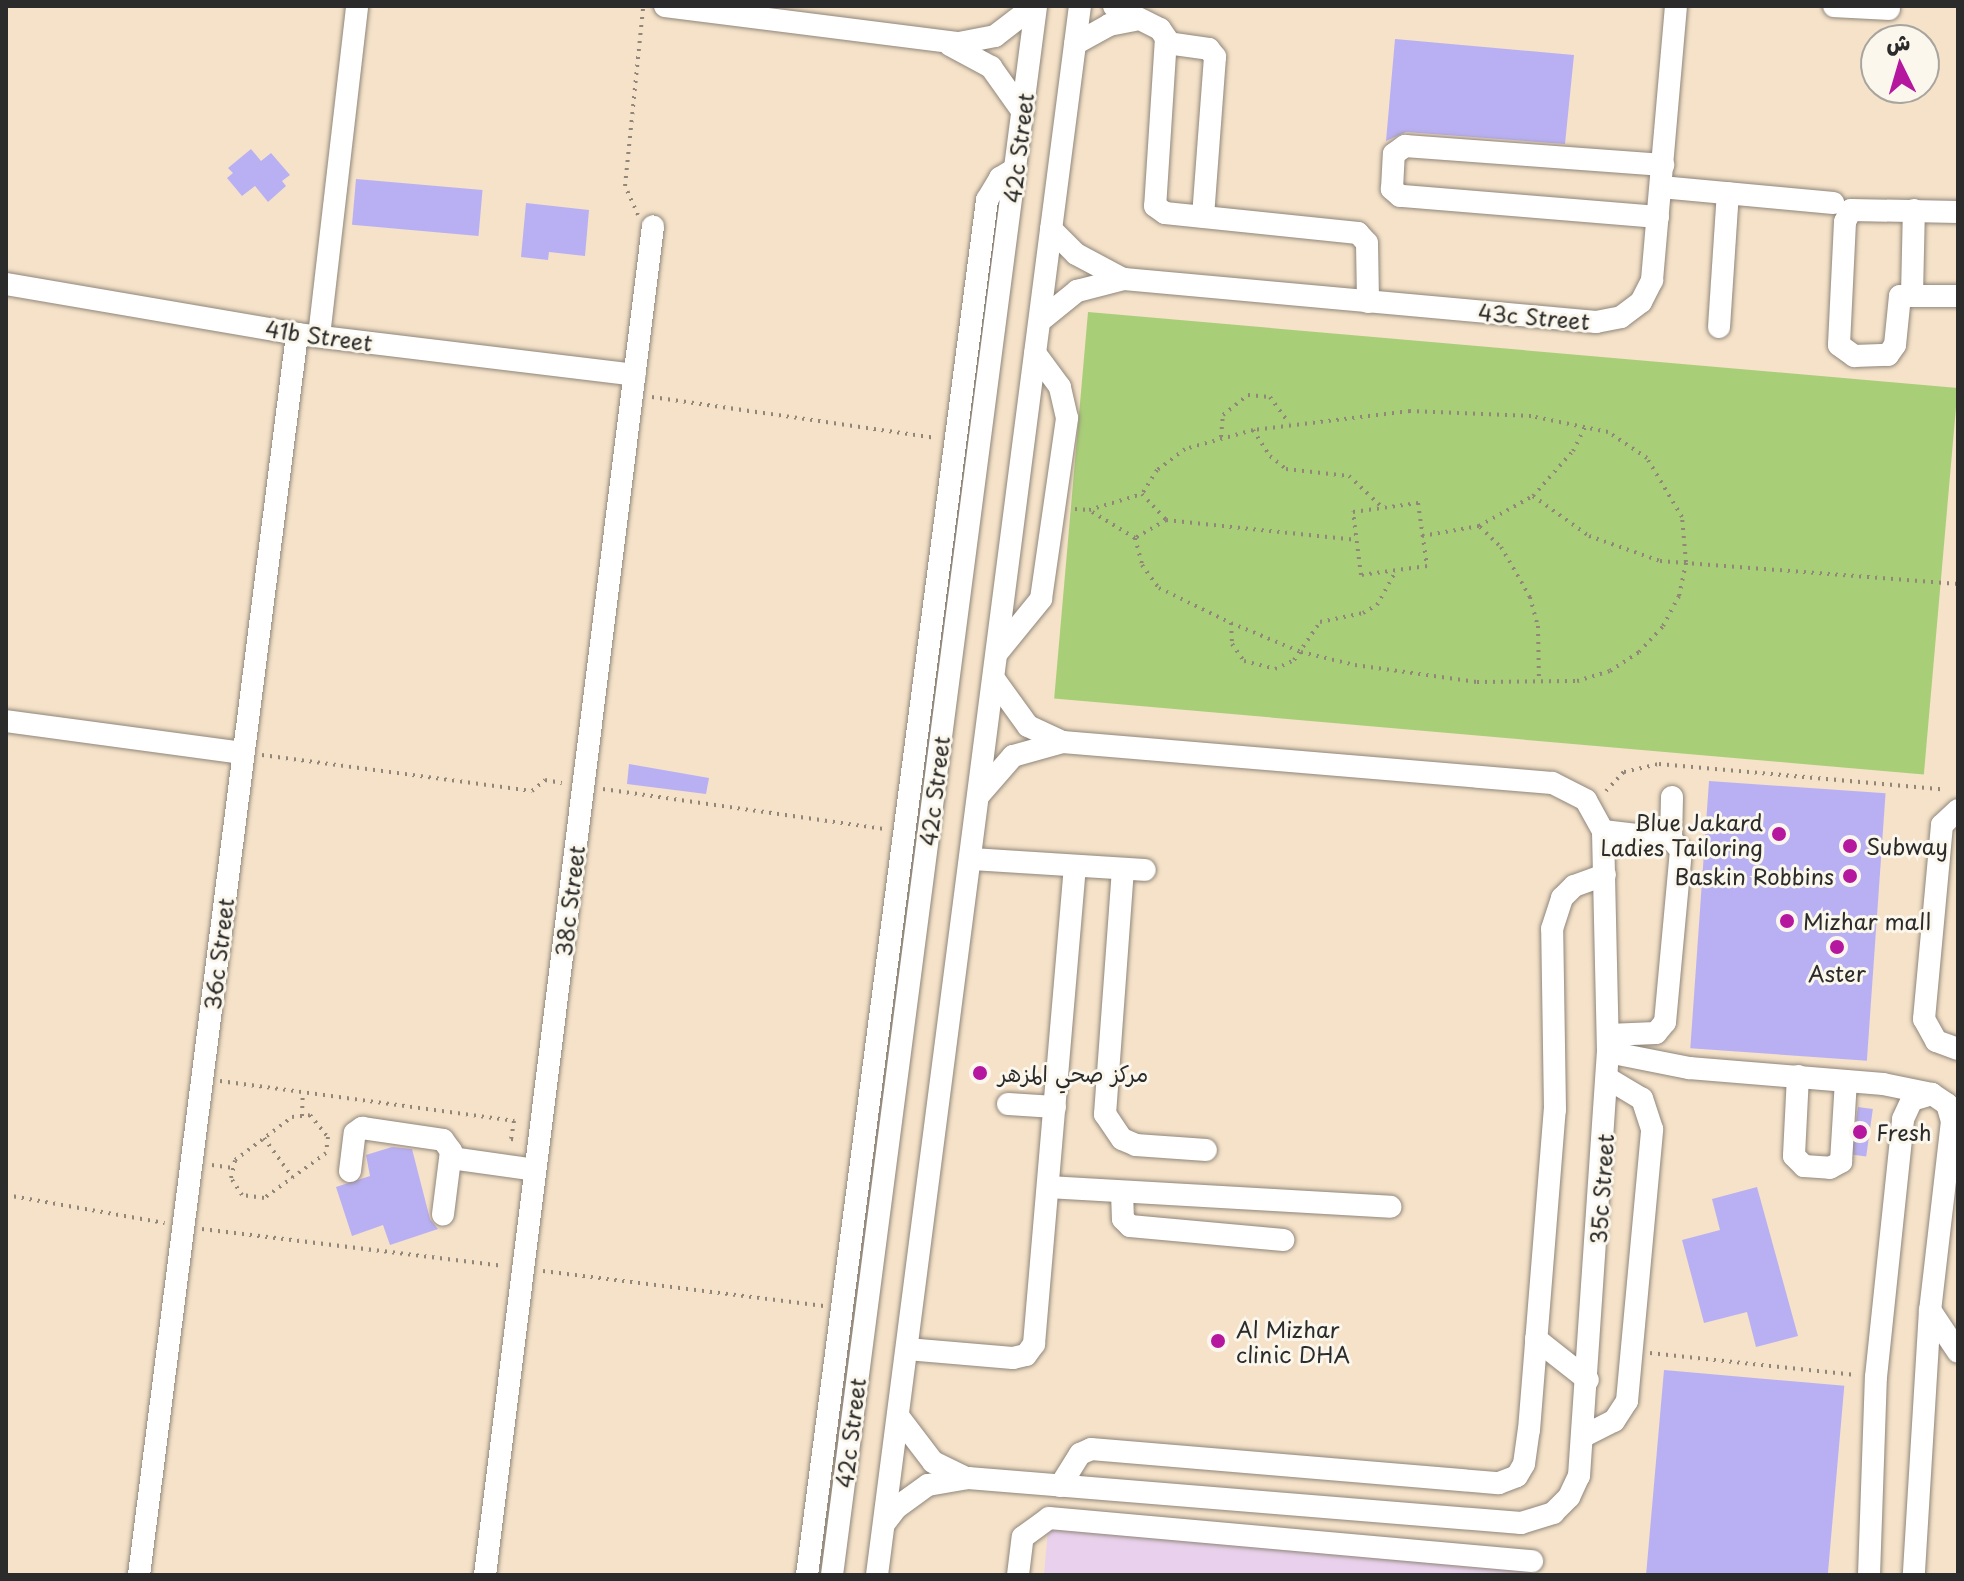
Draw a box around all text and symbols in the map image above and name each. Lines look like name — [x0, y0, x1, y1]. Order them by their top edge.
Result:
north arrow — [1860, 24, 1940, 104]
text: ش — [1885, 24, 1912, 59]
street label: 42c Street — [998, 91, 1038, 205]
street label: 43c Street — [1477, 298, 1591, 334]
street label: 41b Street — [263, 314, 375, 356]
street label: 42c Street — [914, 734, 954, 848]
place label: Blue Jakard Ladies Tailoring — [1599, 808, 1763, 860]
marker: Blue Jakard Ladies Tailoring — [1770, 825, 1788, 843]
place label: Subway — [1866, 833, 1948, 859]
marker: Subway — [1841, 837, 1859, 855]
street label: 38c Street — [549, 844, 589, 958]
place label: Baskin Robbins — [1675, 863, 1834, 889]
marker: Baskin Robbins — [1841, 867, 1859, 885]
street label: 36c Street — [198, 896, 238, 1012]
place label: Mizhar mall — [1803, 908, 1930, 934]
marker: Mizhar mall — [1778, 912, 1796, 930]
marker: Aster — [1828, 938, 1846, 956]
place label: Aster — [1808, 960, 1866, 986]
place label: مركز صحي المزهر — [998, 1060, 1148, 1086]
marker: مركز صحي المزهر — [969, 1062, 991, 1084]
place label: Fresh — [1876, 1119, 1932, 1145]
marker: Fresh — [1851, 1123, 1869, 1141]
street label: 35c Street — [1584, 1133, 1618, 1245]
place label: Al Mizhar clinic DHA — [1236, 1315, 1348, 1366]
marker: Al Mizhar clinic DHA — [1207, 1330, 1229, 1352]
street label: 42c Street — [830, 1376, 870, 1490]

